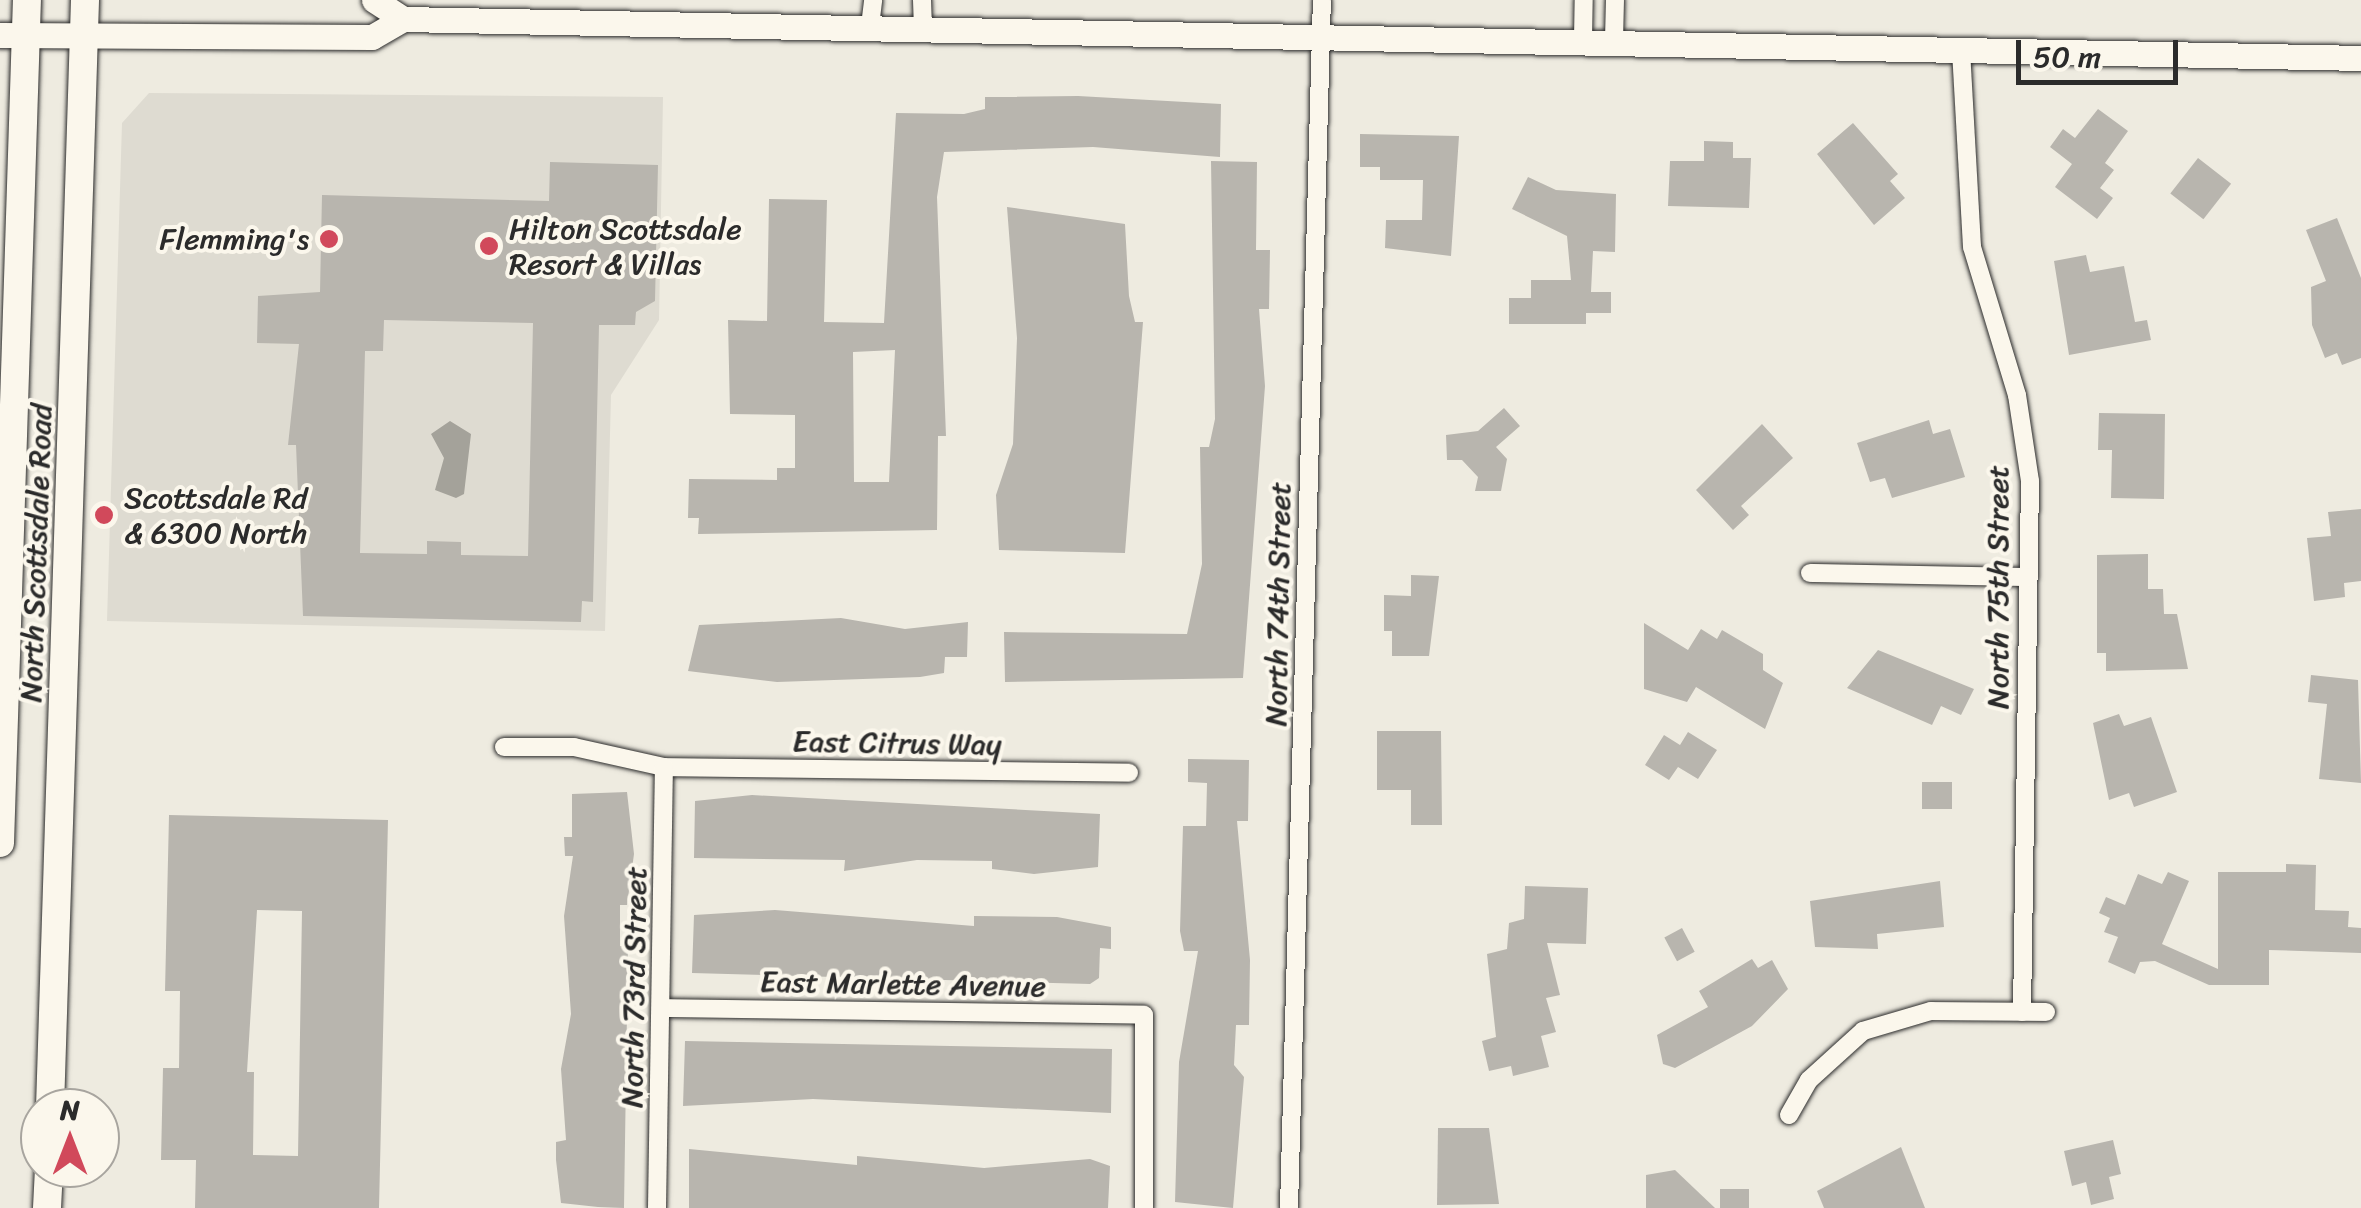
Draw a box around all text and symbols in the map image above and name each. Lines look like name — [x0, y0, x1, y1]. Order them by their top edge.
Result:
scale bar — [2021, 20, 2184, 82]
text: 50 m — [2033, 30, 2101, 84]
place label: Hilton Scottsdale Resort & Villas — [509, 211, 741, 282]
place label: Flemming's — [159, 221, 309, 257]
marker: Flemming's — [318, 228, 340, 250]
marker: Hilton Scottsdale Resort & Villas — [478, 235, 500, 257]
street label: North Scottsdale Road — [13, 403, 59, 703]
street label: North 75th Street — [1980, 465, 2016, 709]
place label: Scottsdale Rd & 6300 North — [124, 480, 307, 550]
street label: North 74th Street — [1258, 481, 1298, 727]
marker: Scottsdale Rd & 6300 North — [93, 504, 115, 526]
street label: East Citrus Way — [792, 723, 1002, 763]
street label: North 73rd Street — [614, 866, 654, 1108]
street label: East Marlette Avenue — [760, 964, 1046, 1004]
text: N — [60, 1085, 80, 1134]
north arrow — [20, 1088, 120, 1188]

